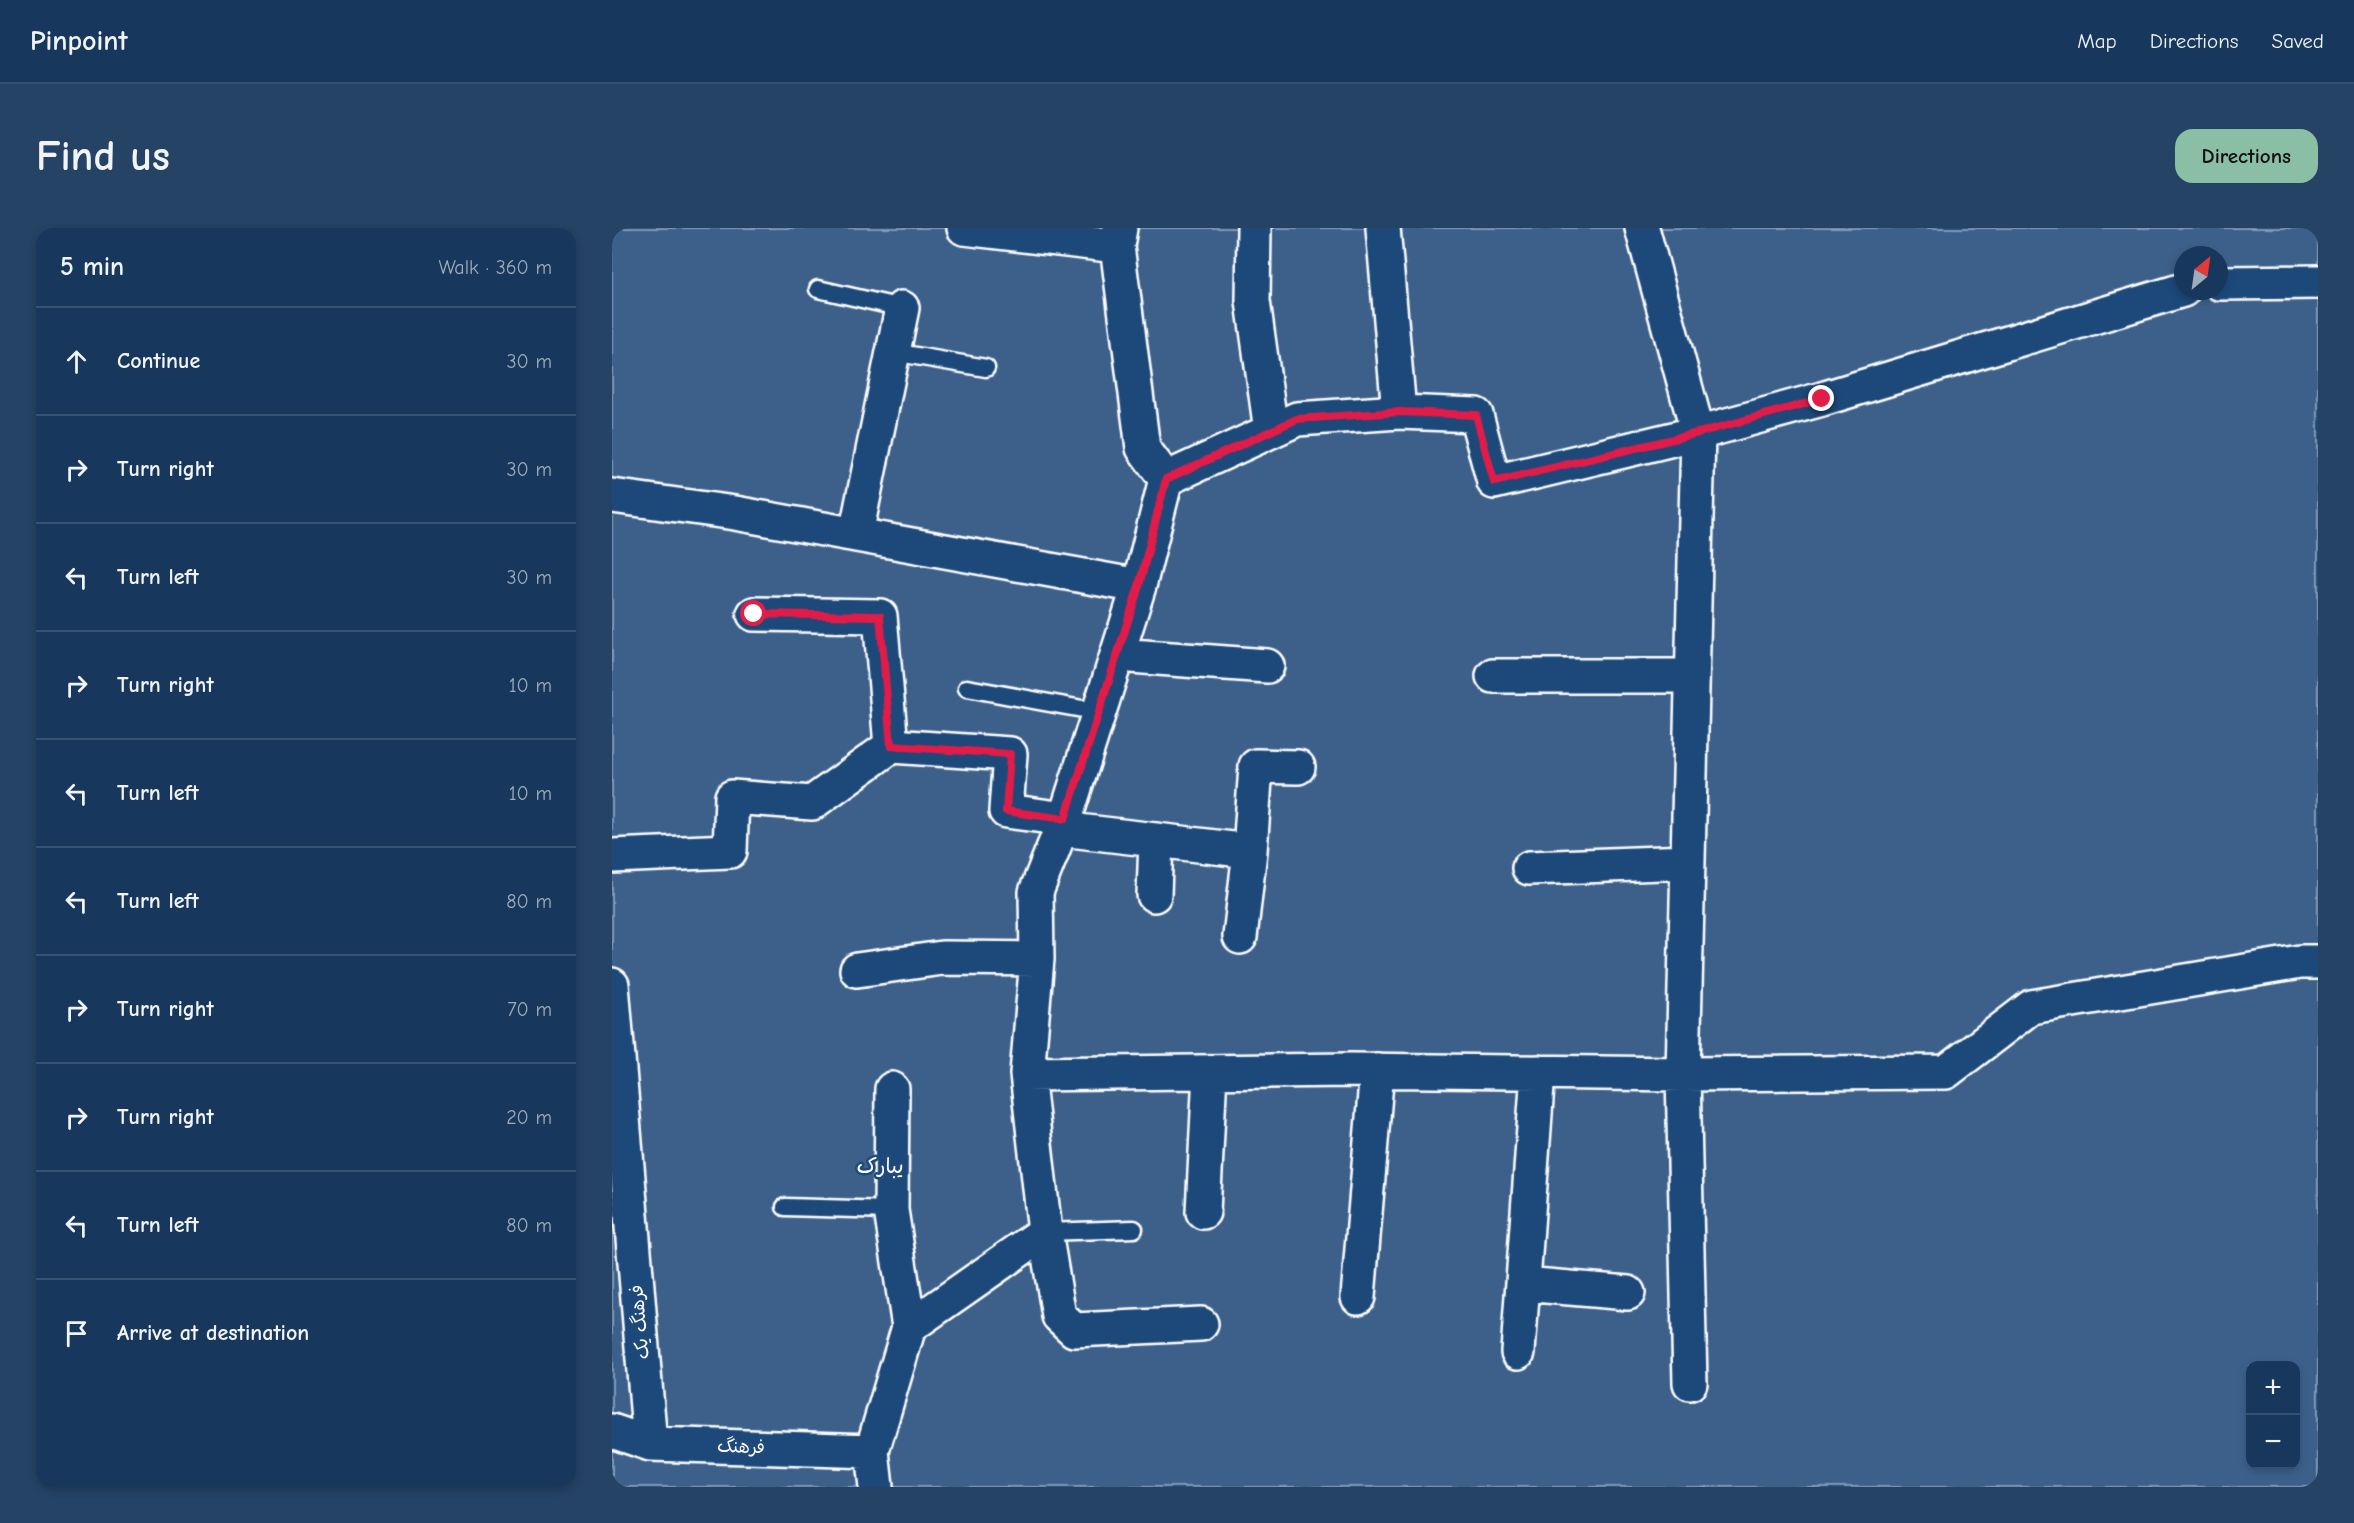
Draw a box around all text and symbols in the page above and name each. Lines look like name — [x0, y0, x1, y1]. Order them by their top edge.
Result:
text: Pinpoint — [30, 25, 128, 57]
text: Map — [2077, 29, 2117, 53]
text: Directions — [2150, 29, 2239, 53]
text: Saved — [2272, 29, 2324, 53]
button: Directions — [2175, 129, 2318, 183]
text: Find us — [36, 132, 170, 181]
north arrow — [2174, 246, 2228, 300]
text: 5 min — [60, 252, 124, 282]
text: Walk · 360 m — [438, 256, 552, 279]
icon: ahead — [60, 345, 93, 378]
text: Continue — [117, 348, 200, 374]
text: 30 m — [506, 350, 552, 373]
route end — [1808, 385, 1834, 411]
icon: right — [60, 453, 93, 486]
text: Turn right — [117, 456, 214, 482]
text: 30 m — [506, 458, 552, 481]
icon: left — [60, 561, 93, 594]
text: Turn left — [117, 564, 199, 590]
text: 30 m — [506, 566, 552, 589]
route start — [740, 600, 766, 626]
icon: right — [60, 669, 93, 702]
text: Turn right — [117, 672, 214, 698]
text: 10 m — [509, 674, 552, 697]
icon: left — [60, 777, 93, 810]
text: Turn left — [117, 780, 199, 806]
text: 10 m — [509, 782, 552, 805]
icon: left — [60, 885, 93, 918]
text: Turn left — [117, 888, 199, 914]
text: 80 m — [506, 890, 552, 913]
icon: right — [60, 993, 93, 1026]
text: Turn right — [117, 996, 214, 1022]
text: 70 m — [507, 998, 552, 1021]
icon: right — [60, 1101, 93, 1134]
text: Turn right — [117, 1104, 214, 1130]
text: 20 m — [506, 1106, 552, 1129]
district label: یبارک — [856, 1154, 904, 1179]
icon: left — [60, 1209, 93, 1242]
text: Turn left — [117, 1212, 199, 1238]
text: 80 m — [506, 1214, 552, 1237]
street label: فرهنگ یک — [626, 1284, 654, 1360]
icon: arrive — [60, 1317, 93, 1350]
text: Arrive at destination — [117, 1320, 309, 1346]
map controls — [2246, 1361, 2300, 1469]
button: + — [2246, 1361, 2300, 1415]
button: − — [2246, 1415, 2300, 1469]
street label: فرهنگ — [717, 1436, 765, 1458]

